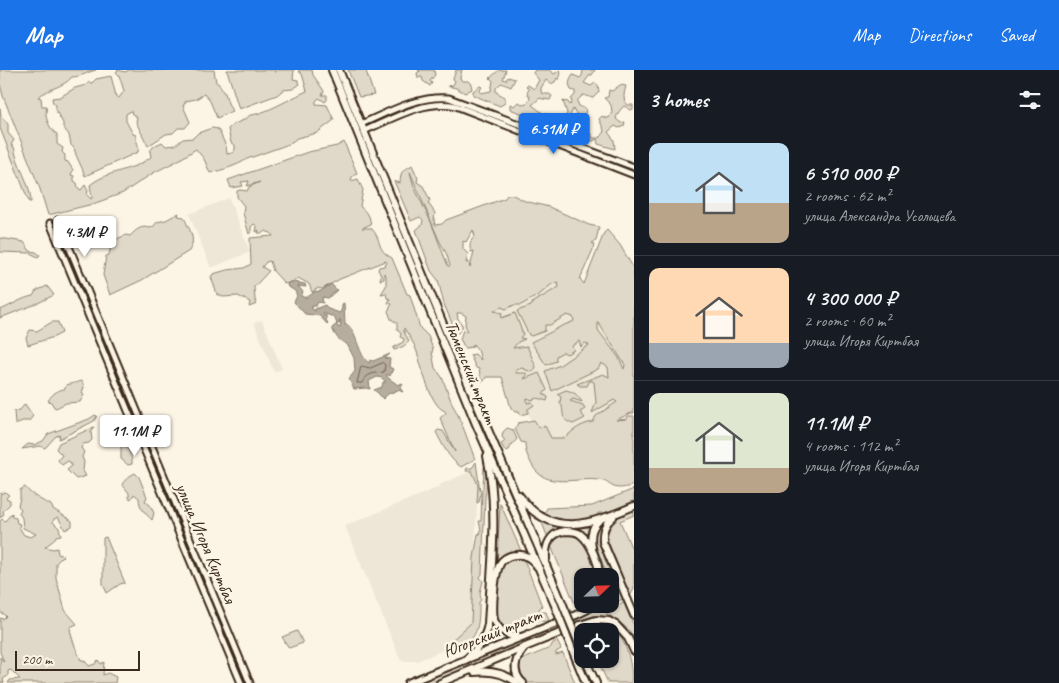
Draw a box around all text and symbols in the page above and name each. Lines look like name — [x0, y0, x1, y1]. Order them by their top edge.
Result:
text: Map — [25, 20, 62, 50]
text: Map — [853, 24, 880, 46]
text: Directions — [908, 24, 971, 46]
text: Saved — [999, 24, 1034, 46]
icon: filters — [1016, 86, 1044, 114]
text: 3 homes — [649, 87, 708, 113]
pin: 6.51M ₽ — [508, 112, 600, 155]
text: 6.51M ₽ — [530, 119, 578, 139]
text: 6 510 000 ₽ — [804, 160, 896, 186]
icon: home — [689, 163, 749, 223]
text: 2 rooms · 62 m² — [804, 186, 890, 206]
text: улица Александра Усольцева — [804, 206, 955, 226]
pin: 4.3M ₽ — [44, 216, 126, 258]
text: 4.3M ₽ — [64, 222, 106, 242]
text: 4 300 000 ₽ — [804, 285, 896, 311]
icon: home — [689, 288, 749, 348]
text: 2 rooms · 60 m² — [804, 311, 890, 331]
street label: Тюменский тракт — [440, 317, 502, 428]
text: улица Игоря Киртбая — [804, 331, 918, 351]
text: 11.1M ₽ — [804, 410, 868, 436]
icon: home — [689, 413, 749, 473]
pin: 11.1M ₽ — [89, 414, 181, 457]
text: 11.1M ₽ — [111, 421, 159, 441]
text: 4 rooms · 112 m² — [804, 436, 898, 456]
text: улица Игоря Киртбая — [804, 456, 918, 476]
street label: улица Игоря Киртбая — [170, 479, 242, 608]
north arrow — [574, 568, 619, 612]
map controls — [574, 568, 619, 668]
street label: Югорский тракт — [440, 603, 546, 663]
button: locate — [574, 623, 619, 668]
scale bar — [15, 648, 140, 671]
text: 200 m — [22, 651, 52, 668]

